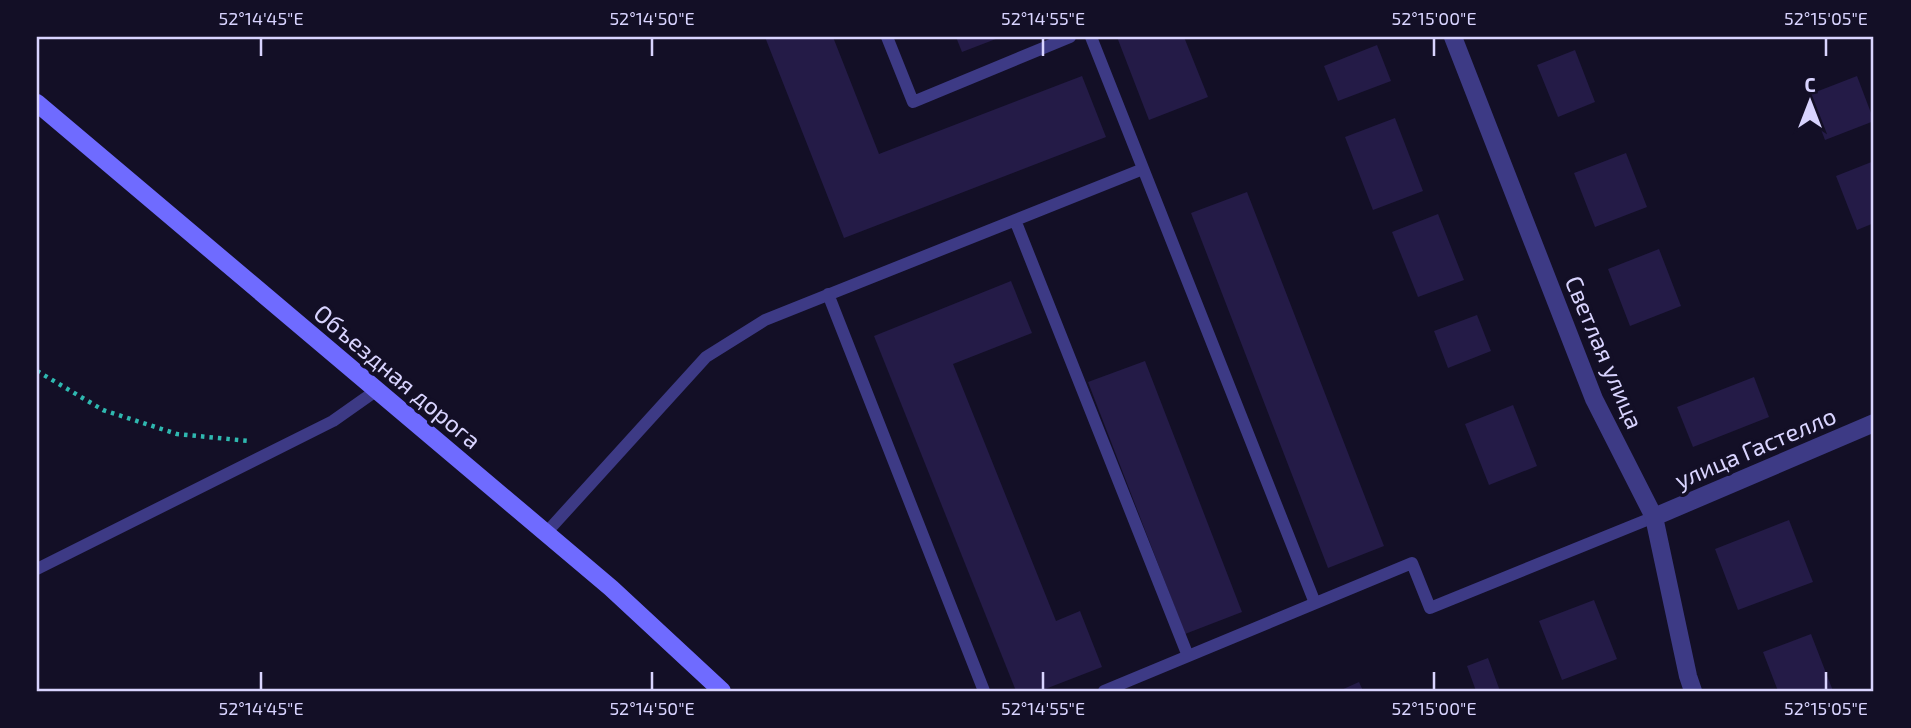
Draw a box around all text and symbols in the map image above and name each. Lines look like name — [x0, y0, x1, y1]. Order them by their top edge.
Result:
text: 52°14'45"E — [218, 7, 304, 29]
text: 52°14'50"E — [609, 7, 695, 29]
text: 52°14'55"E — [1001, 7, 1085, 29]
text: 52°15'00"E — [1391, 7, 1477, 29]
text: 52°15'05"E — [1784, 7, 1868, 29]
north arrow — [1774, 66, 1844, 136]
text: С — [1804, 73, 1816, 96]
street label: Светлая улица — [1559, 271, 1650, 433]
street label: Объездная дорога — [309, 298, 487, 454]
street label: улица Гастелло — [1670, 400, 1840, 495]
text: 52°14'45"E — [218, 697, 304, 719]
text: 52°14'50"E — [609, 697, 695, 719]
text: 52°14'55"E — [1001, 697, 1085, 719]
text: 52°15'00"E — [1391, 697, 1477, 719]
text: 52°15'05"E — [1784, 697, 1868, 719]

